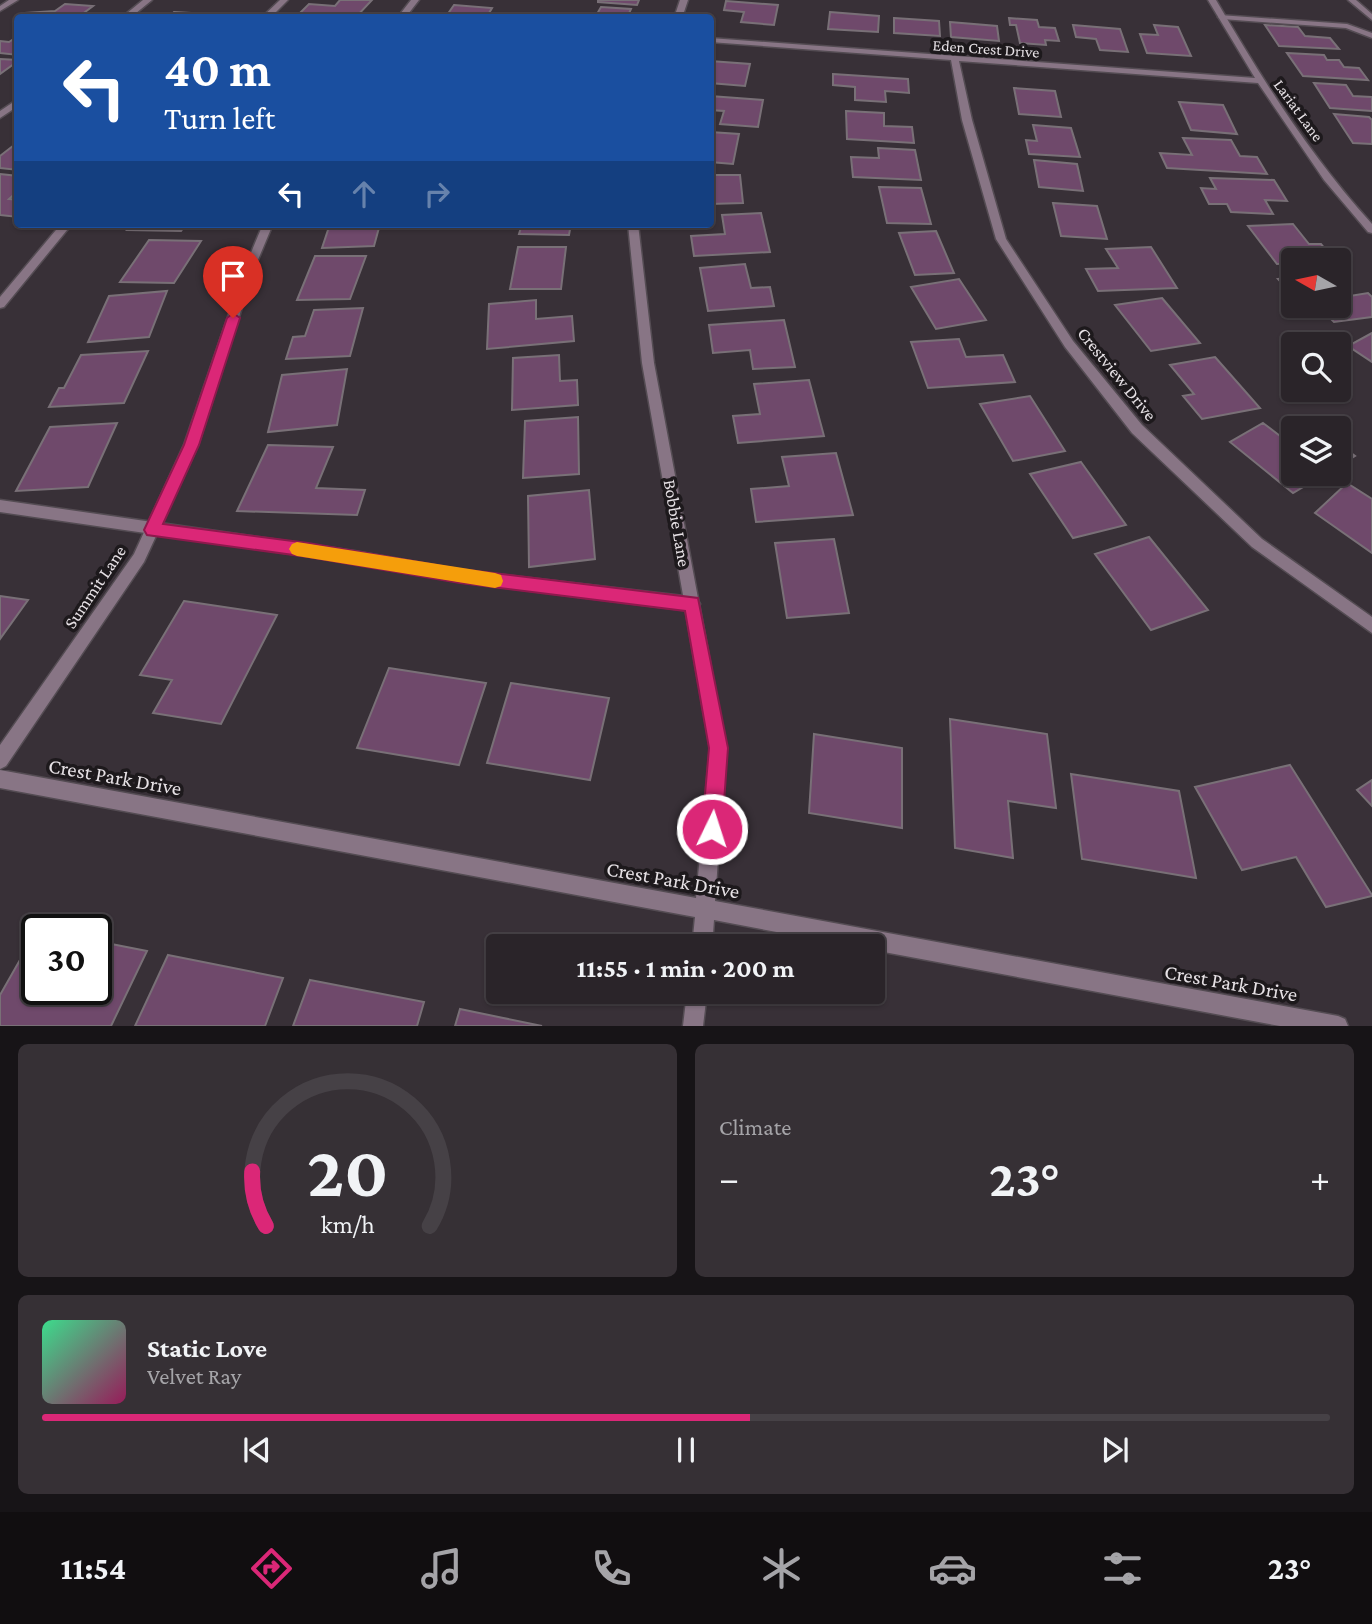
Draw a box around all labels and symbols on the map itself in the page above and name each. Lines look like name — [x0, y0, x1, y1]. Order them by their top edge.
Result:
street label: Eden Crest Drive — [932, 36, 1040, 61]
street label: Lariat Lane — [1271, 76, 1327, 144]
pin — [203, 246, 263, 318]
north arrow — [1281, 248, 1351, 318]
street label: Crestview Drive — [1073, 323, 1161, 425]
street label: Bobbie Lane — [659, 478, 695, 568]
street label: Summit Lane — [60, 542, 130, 632]
street label: Crest Park Drive — [47, 753, 183, 801]
position arrow — [675, 792, 749, 866]
street label: Crest Park Drive — [605, 856, 741, 904]
speed limit sign: 30 — [21, 914, 112, 1005]
street label: Crest Park Drive — [1163, 959, 1299, 1007]

